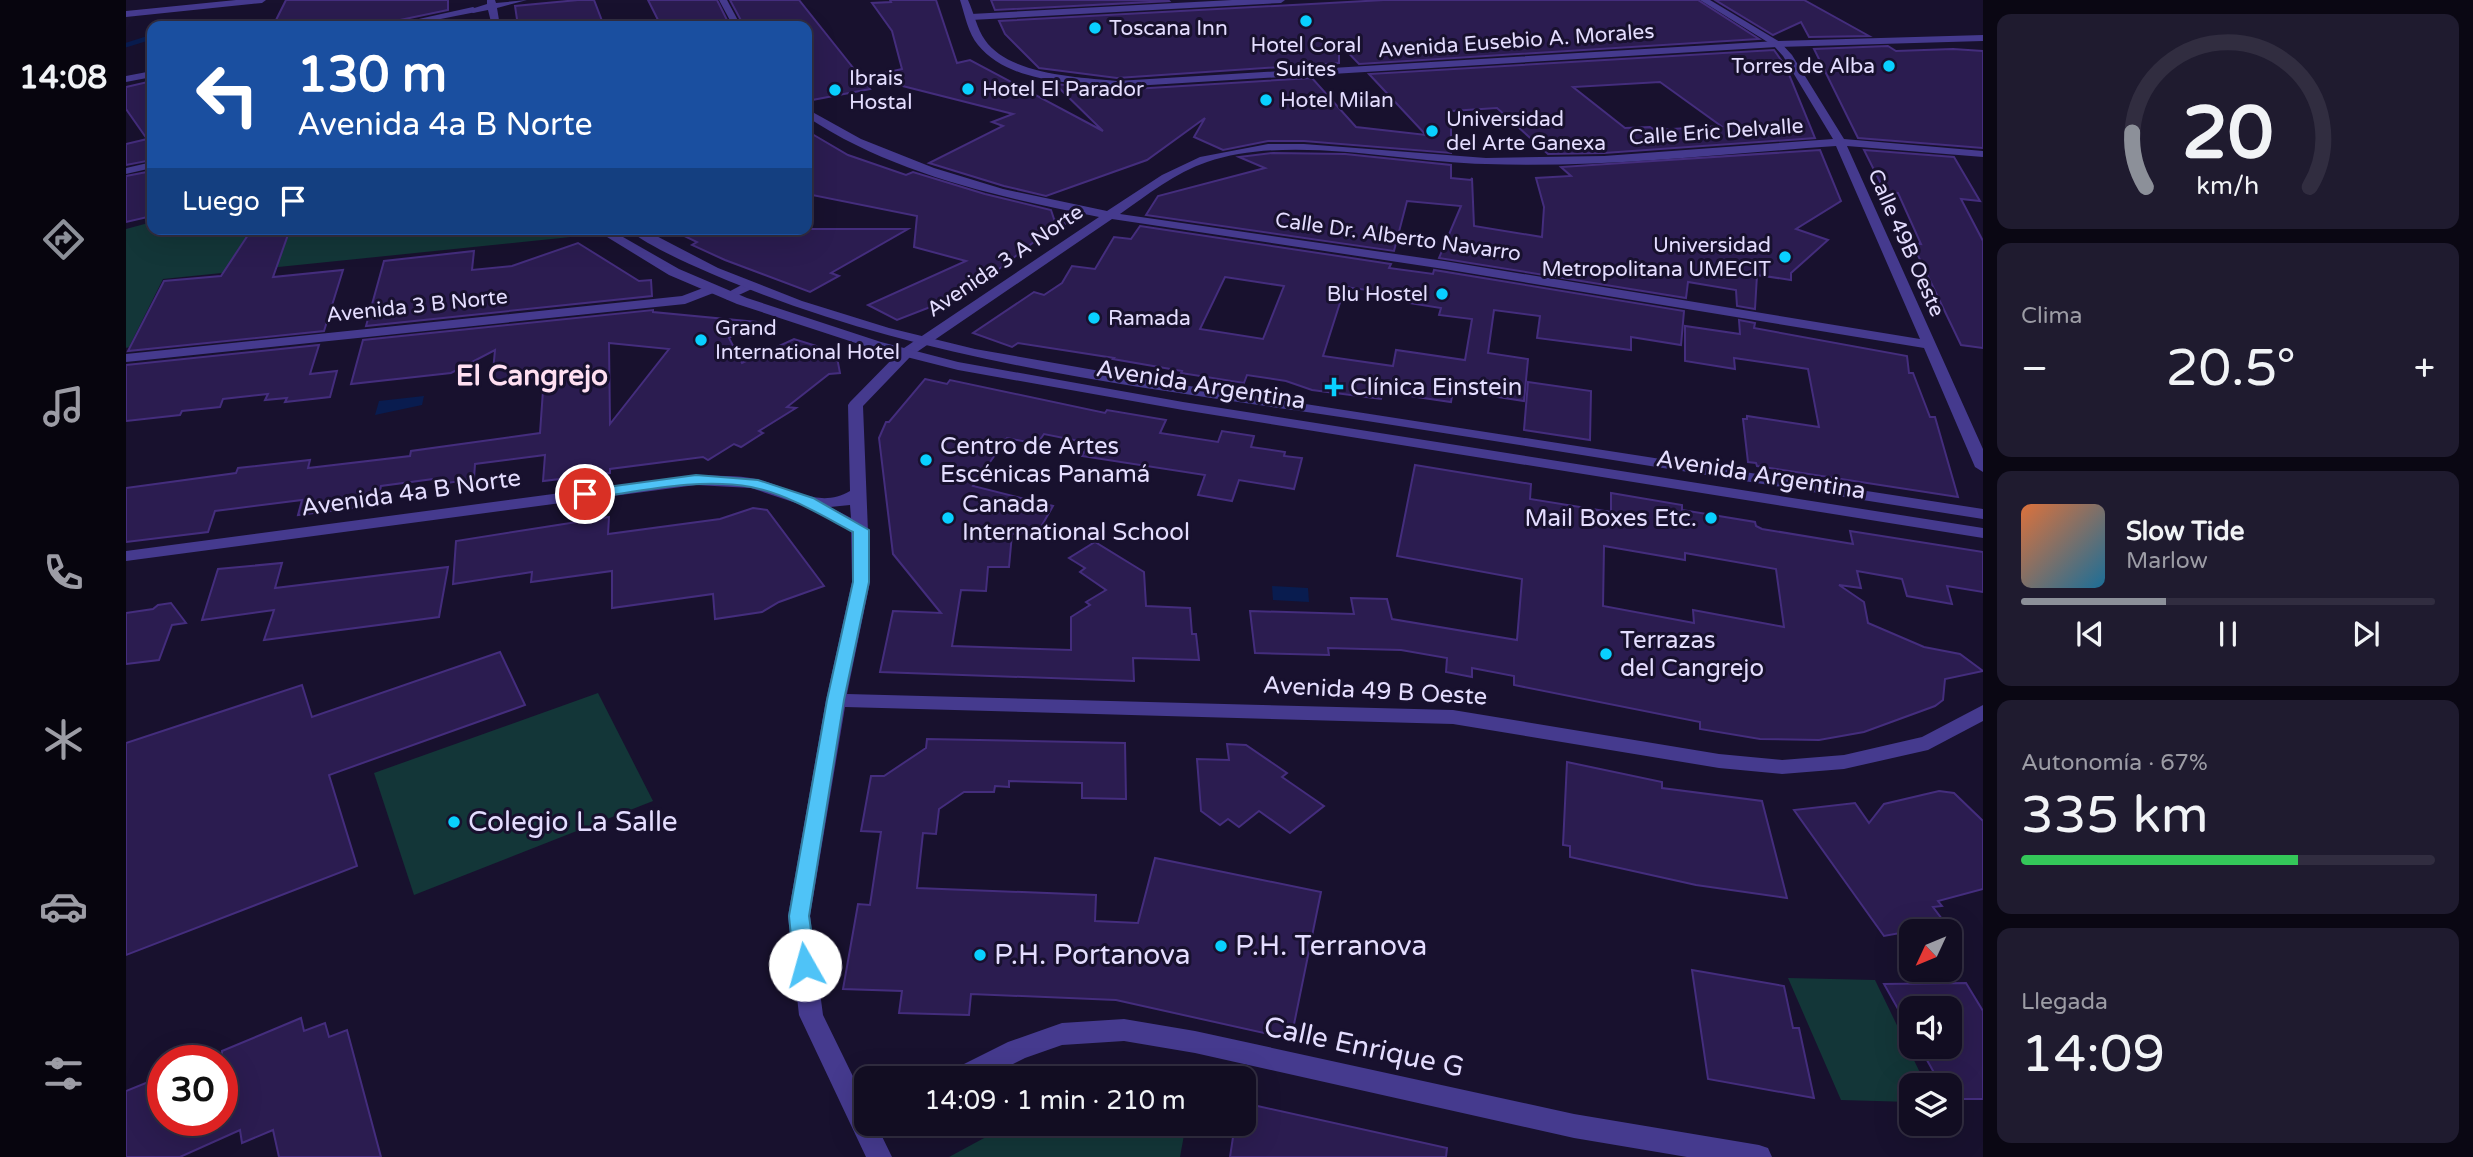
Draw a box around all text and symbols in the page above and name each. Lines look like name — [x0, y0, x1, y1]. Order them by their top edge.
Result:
marker: Hotel Coral Suites — [1298, 13, 1314, 29]
place label: Toscana Inn — [1109, 16, 1228, 41]
street label: Avenida Eusebio A. Morales — [1377, 19, 1655, 63]
marker: Toscana Inn — [1087, 20, 1103, 36]
place label: Hotel Coral Suites — [1251, 33, 1361, 82]
text: 130 m — [297, 46, 447, 105]
icon: left — [182, 49, 273, 140]
place label: Torres de Alba — [1731, 54, 1875, 79]
marker: Torres de Alba — [1881, 58, 1897, 74]
text: 14:08 — [19, 59, 107, 97]
place label: Ibrais Hostal — [849, 66, 912, 115]
place label: Hotel El Parador — [982, 77, 1144, 102]
marker: Hotel El Parador — [960, 81, 976, 97]
marker: Ibrais Hostal — [827, 82, 843, 98]
place label: Hotel Milan — [1280, 88, 1394, 113]
text: 20 — [2182, 91, 2274, 179]
marker: Hotel Milan — [1258, 92, 1274, 108]
text: Avenida 4a B Norte — [297, 106, 593, 144]
place label: Universidad del Arte Ganexa — [1446, 107, 1606, 156]
street label: Calle Eric Delvalle — [1628, 113, 1804, 151]
marker: Universidad del Arte Ganexa — [1424, 123, 1440, 139]
street label: Calle 49B Oeste — [1862, 165, 1950, 321]
text: km/h — [2197, 171, 2259, 201]
icon: arrive — [274, 182, 312, 220]
text: Luego — [182, 186, 260, 217]
street label: Avenida 3 A Norte — [922, 199, 1088, 323]
street label: Calle Dr. Alberto Navarro — [1273, 207, 1523, 267]
icon: directions — [39, 215, 88, 264]
place label: Universidad Metropolitana UMECIT — [1541, 233, 1771, 282]
marker: Universidad Metropolitana UMECIT — [1777, 249, 1793, 265]
place label: Blu Hostel — [1327, 282, 1428, 307]
street label: Avenida 3 B Norte — [325, 284, 509, 328]
marker: Blu Hostel — [1434, 286, 1450, 302]
text: Clima — [2021, 302, 2082, 330]
place label: Ramada — [1108, 306, 1191, 331]
marker: Ramada — [1086, 310, 1102, 326]
place label: Grand International Hotel — [715, 316, 900, 365]
marker: Grand International Hotel — [693, 332, 709, 348]
text: 20.5° — [2166, 337, 2296, 400]
text: − — [2021, 346, 2048, 392]
text: + — [2414, 346, 2435, 392]
street label: Avenida Argentina — [1094, 354, 1308, 416]
district label: El Cangrejo — [456, 359, 608, 393]
place label: Clínica Einstein — [1350, 373, 1522, 402]
marker: Clínica Einstein — [1324, 377, 1344, 397]
icon: music — [39, 382, 88, 431]
place label: Centro de Artes Escénicas Panamá — [940, 432, 1150, 489]
street label: Avenida Argentina — [1654, 444, 1868, 506]
marker: Centro de Artes Escénicas Panamá — [918, 452, 934, 468]
street label: Avenida 4a B Norte — [299, 463, 523, 523]
pin — [555, 464, 615, 524]
icon: arrive — [566, 475, 604, 513]
place label: Canada International School — [962, 490, 1190, 547]
place label: Mail Boxes Etc. — [1524, 504, 1697, 533]
marker: Canada International School — [940, 510, 956, 526]
marker: Mail Boxes Etc. — [1703, 510, 1719, 526]
text: Slow Tide — [2126, 516, 2244, 547]
text: Marlow — [2126, 547, 2208, 575]
icon: phone — [39, 548, 88, 597]
icon: previous — [2071, 615, 2109, 653]
icon: pause — [2209, 615, 2247, 653]
icon: next — [2347, 615, 2385, 653]
place label: Terrazas del Cangrejo — [1620, 626, 1764, 683]
marker: Terrazas del Cangrejo — [1598, 646, 1614, 662]
street label: Avenida 49 B Oeste — [1262, 671, 1488, 711]
icon: climate — [39, 715, 88, 764]
text: Autonomía · 67% — [2021, 749, 2208, 777]
text: 335 km — [2021, 784, 2209, 847]
place label: Colegio La Salle — [468, 805, 678, 839]
marker: Colegio La Salle — [446, 814, 462, 830]
icon: car — [39, 882, 88, 931]
north arrow — [1899, 919, 1962, 982]
map controls — [1899, 919, 1962, 1136]
position arrow — [768, 928, 842, 1002]
place label: P.H. Terranova — [1235, 929, 1427, 963]
place label: P.H. Portanova — [994, 938, 1191, 972]
marker: P.H. Terranova — [1213, 938, 1229, 954]
marker: P.H. Portanova — [972, 947, 988, 963]
text: Llegada — [2021, 988, 2108, 1016]
button: sound — [1899, 996, 1962, 1059]
street label: Calle Enrique G — [1261, 1009, 1467, 1085]
text: 14:09 — [2021, 1023, 2165, 1086]
speed limit sign: 30 — [147, 1045, 238, 1136]
icon: filters — [39, 1049, 88, 1098]
button: layers — [1899, 1073, 1962, 1136]
text: 14:09 · 1 min · 210 m — [924, 1085, 1186, 1116]

